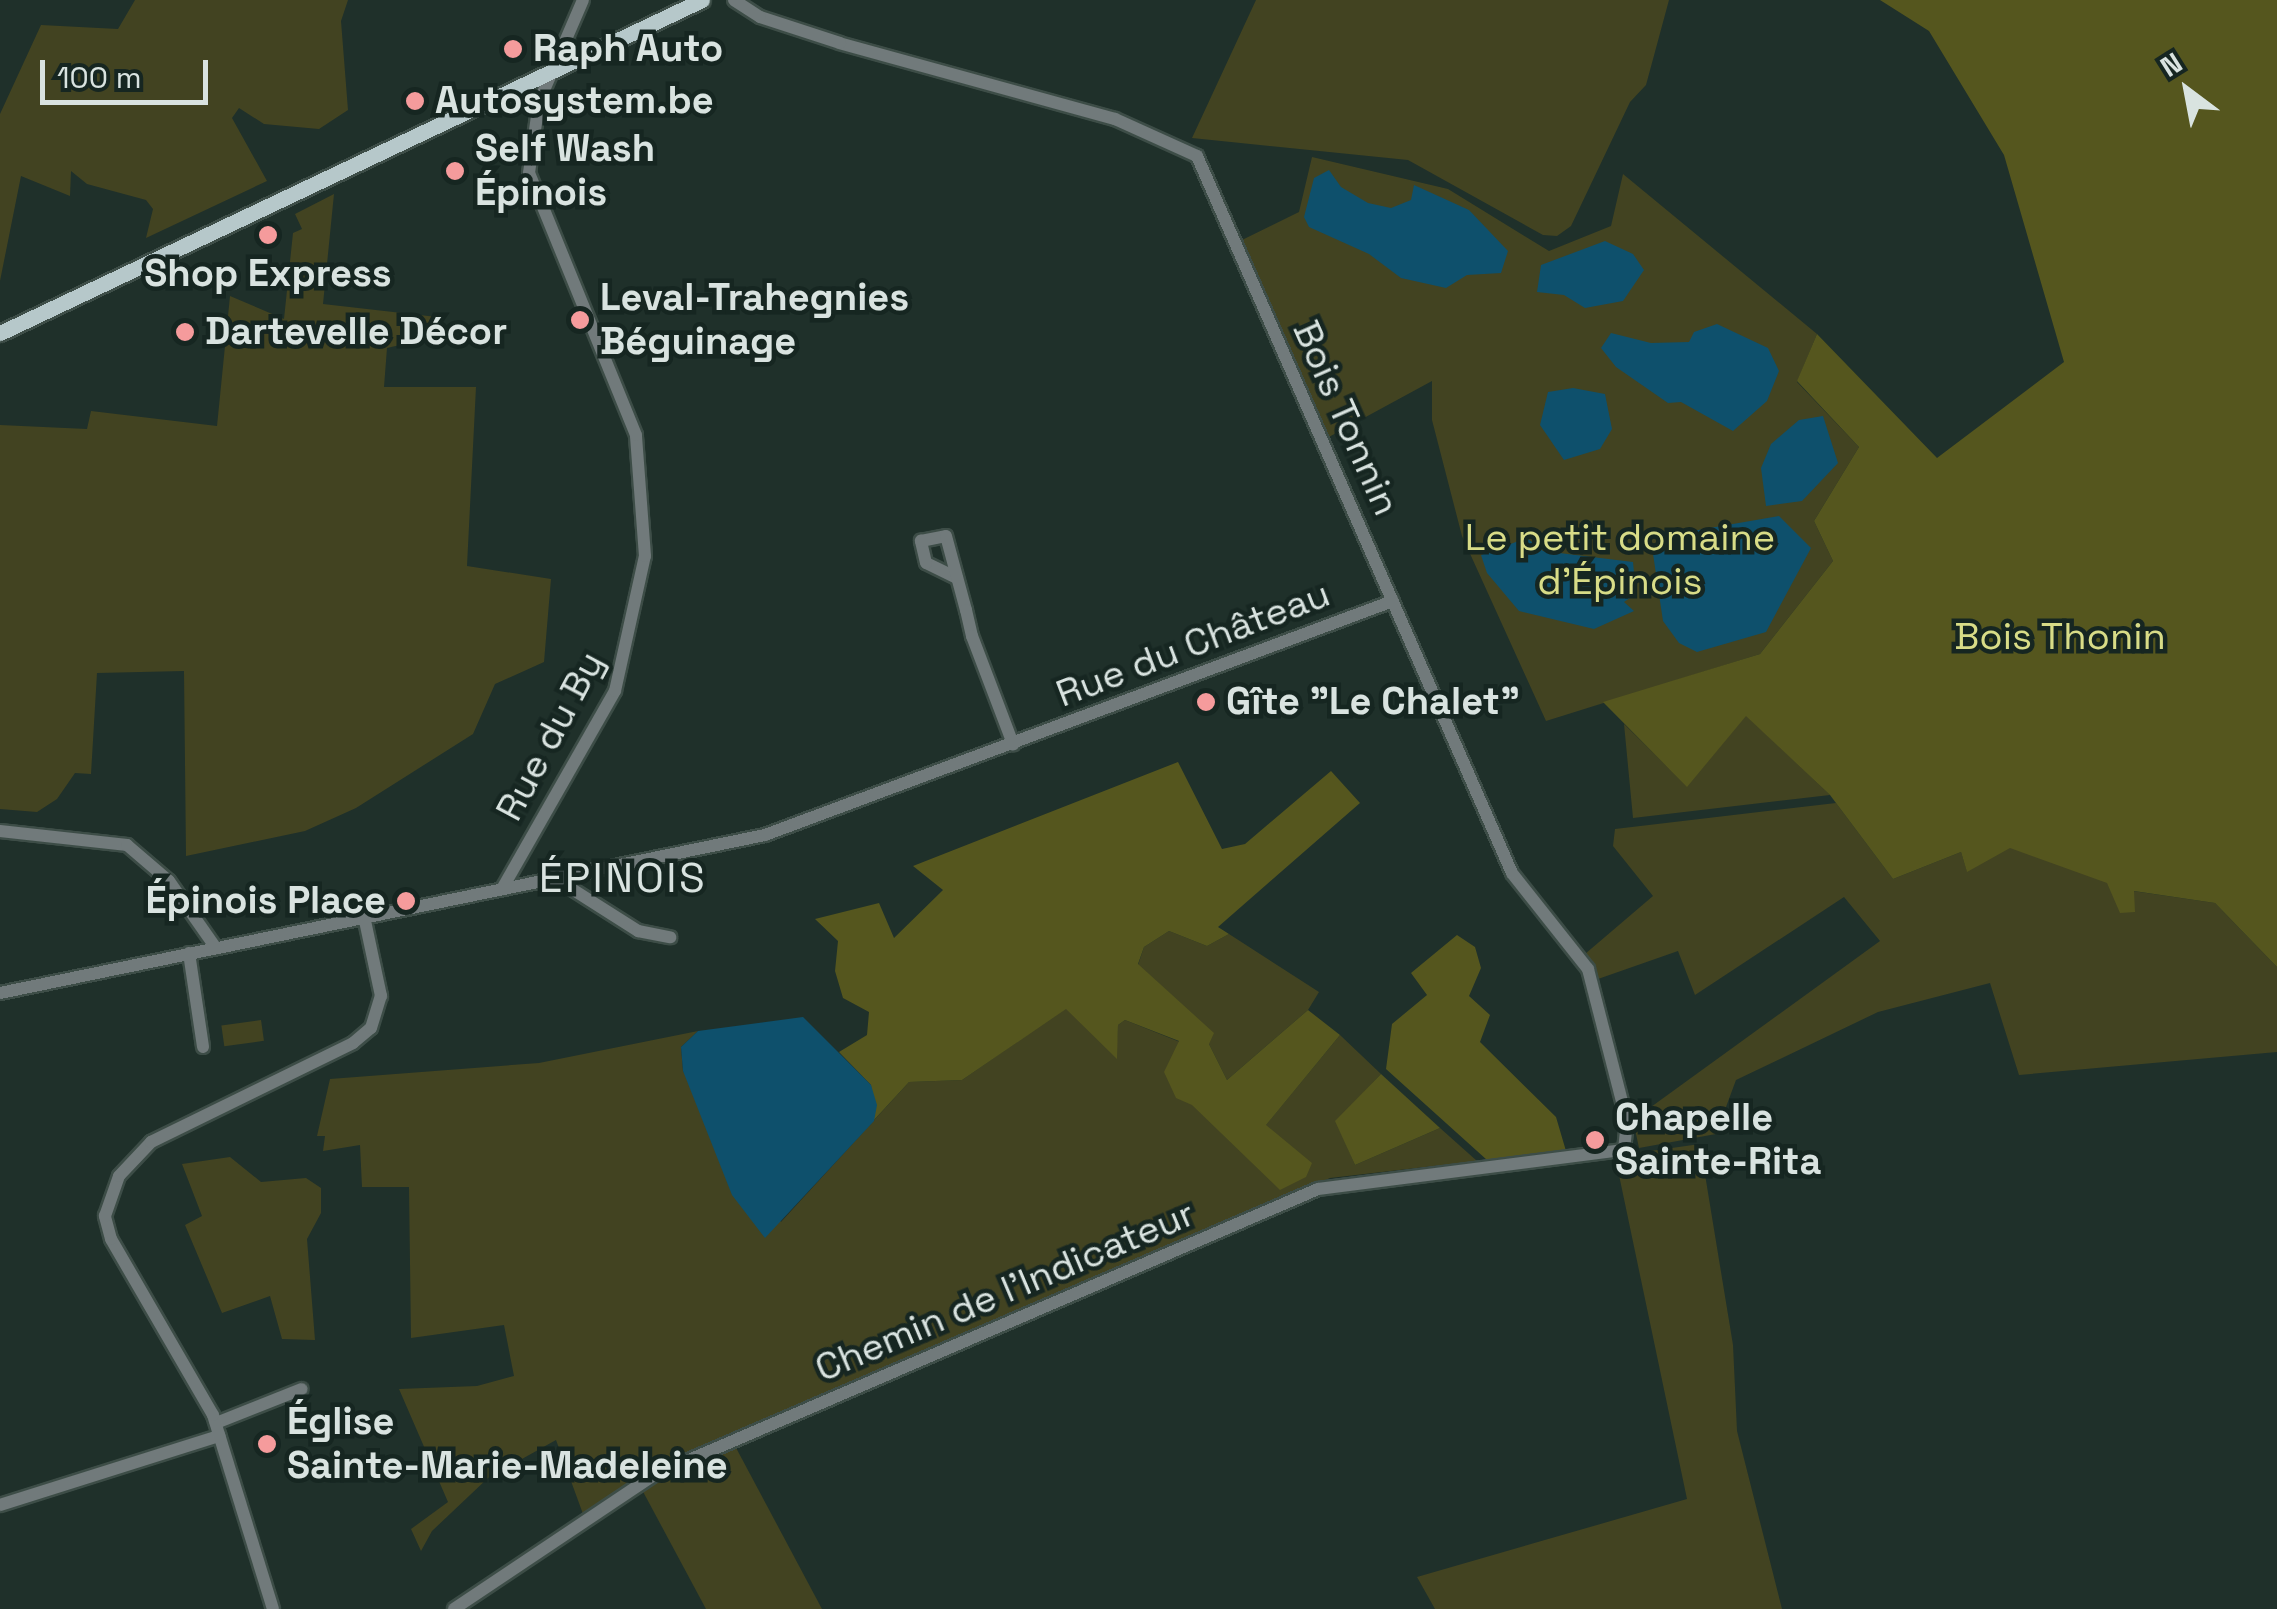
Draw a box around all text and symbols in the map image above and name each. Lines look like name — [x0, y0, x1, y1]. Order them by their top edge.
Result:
place label: Raph Auto — [533, 26, 724, 72]
marker: Raph Auto — [502, 38, 524, 60]
scale bar — [45, 40, 212, 102]
north arrow — [2137, 40, 2237, 140]
text: N — [2154, 44, 2189, 85]
text: 100 m — [57, 58, 142, 97]
place label: Autosystem.be — [435, 78, 714, 124]
marker: Autosystem.be — [404, 90, 426, 112]
place label: Self Wash Épinois — [475, 126, 655, 215]
marker: Self Wash Épinois — [444, 160, 466, 182]
marker: Shop Express — [257, 224, 279, 246]
place label: Shop Express — [144, 251, 392, 297]
place label: Leval-Trahegnies Béguinage — [600, 275, 909, 364]
place label: Dartevelle Décor — [205, 309, 507, 355]
marker: Leval-Trahegnies Béguinage — [569, 309, 591, 331]
street label: Bois Tonnin — [1283, 313, 1409, 523]
marker: Dartevelle Décor — [174, 321, 196, 343]
park label: Le petit domaine d'Épinois — [1465, 515, 1775, 604]
street label: Rue du Château — [1050, 571, 1336, 717]
park label: Bois Thonin — [1954, 614, 2166, 660]
street label: Rue du By — [486, 643, 614, 829]
place label: Gîte "Le Chalet" — [1226, 679, 1520, 725]
marker: Gîte "Le Chalet" — [1195, 691, 1217, 713]
district label: ÉPINOIS — [539, 853, 707, 903]
place label: Épinois Place — [145, 878, 386, 924]
marker: Épinois Place — [395, 890, 417, 912]
place label: Chapelle Sainte-Rita — [1615, 1095, 1821, 1184]
marker: Chapelle Sainte-Rita — [1584, 1129, 1606, 1151]
street label: Chemin de l'Indicateur — [809, 1190, 1201, 1392]
place label: Église Sainte-Marie-Madeleine — [287, 1399, 728, 1488]
marker: Église Sainte-Marie-Madeleine — [256, 1433, 278, 1455]

